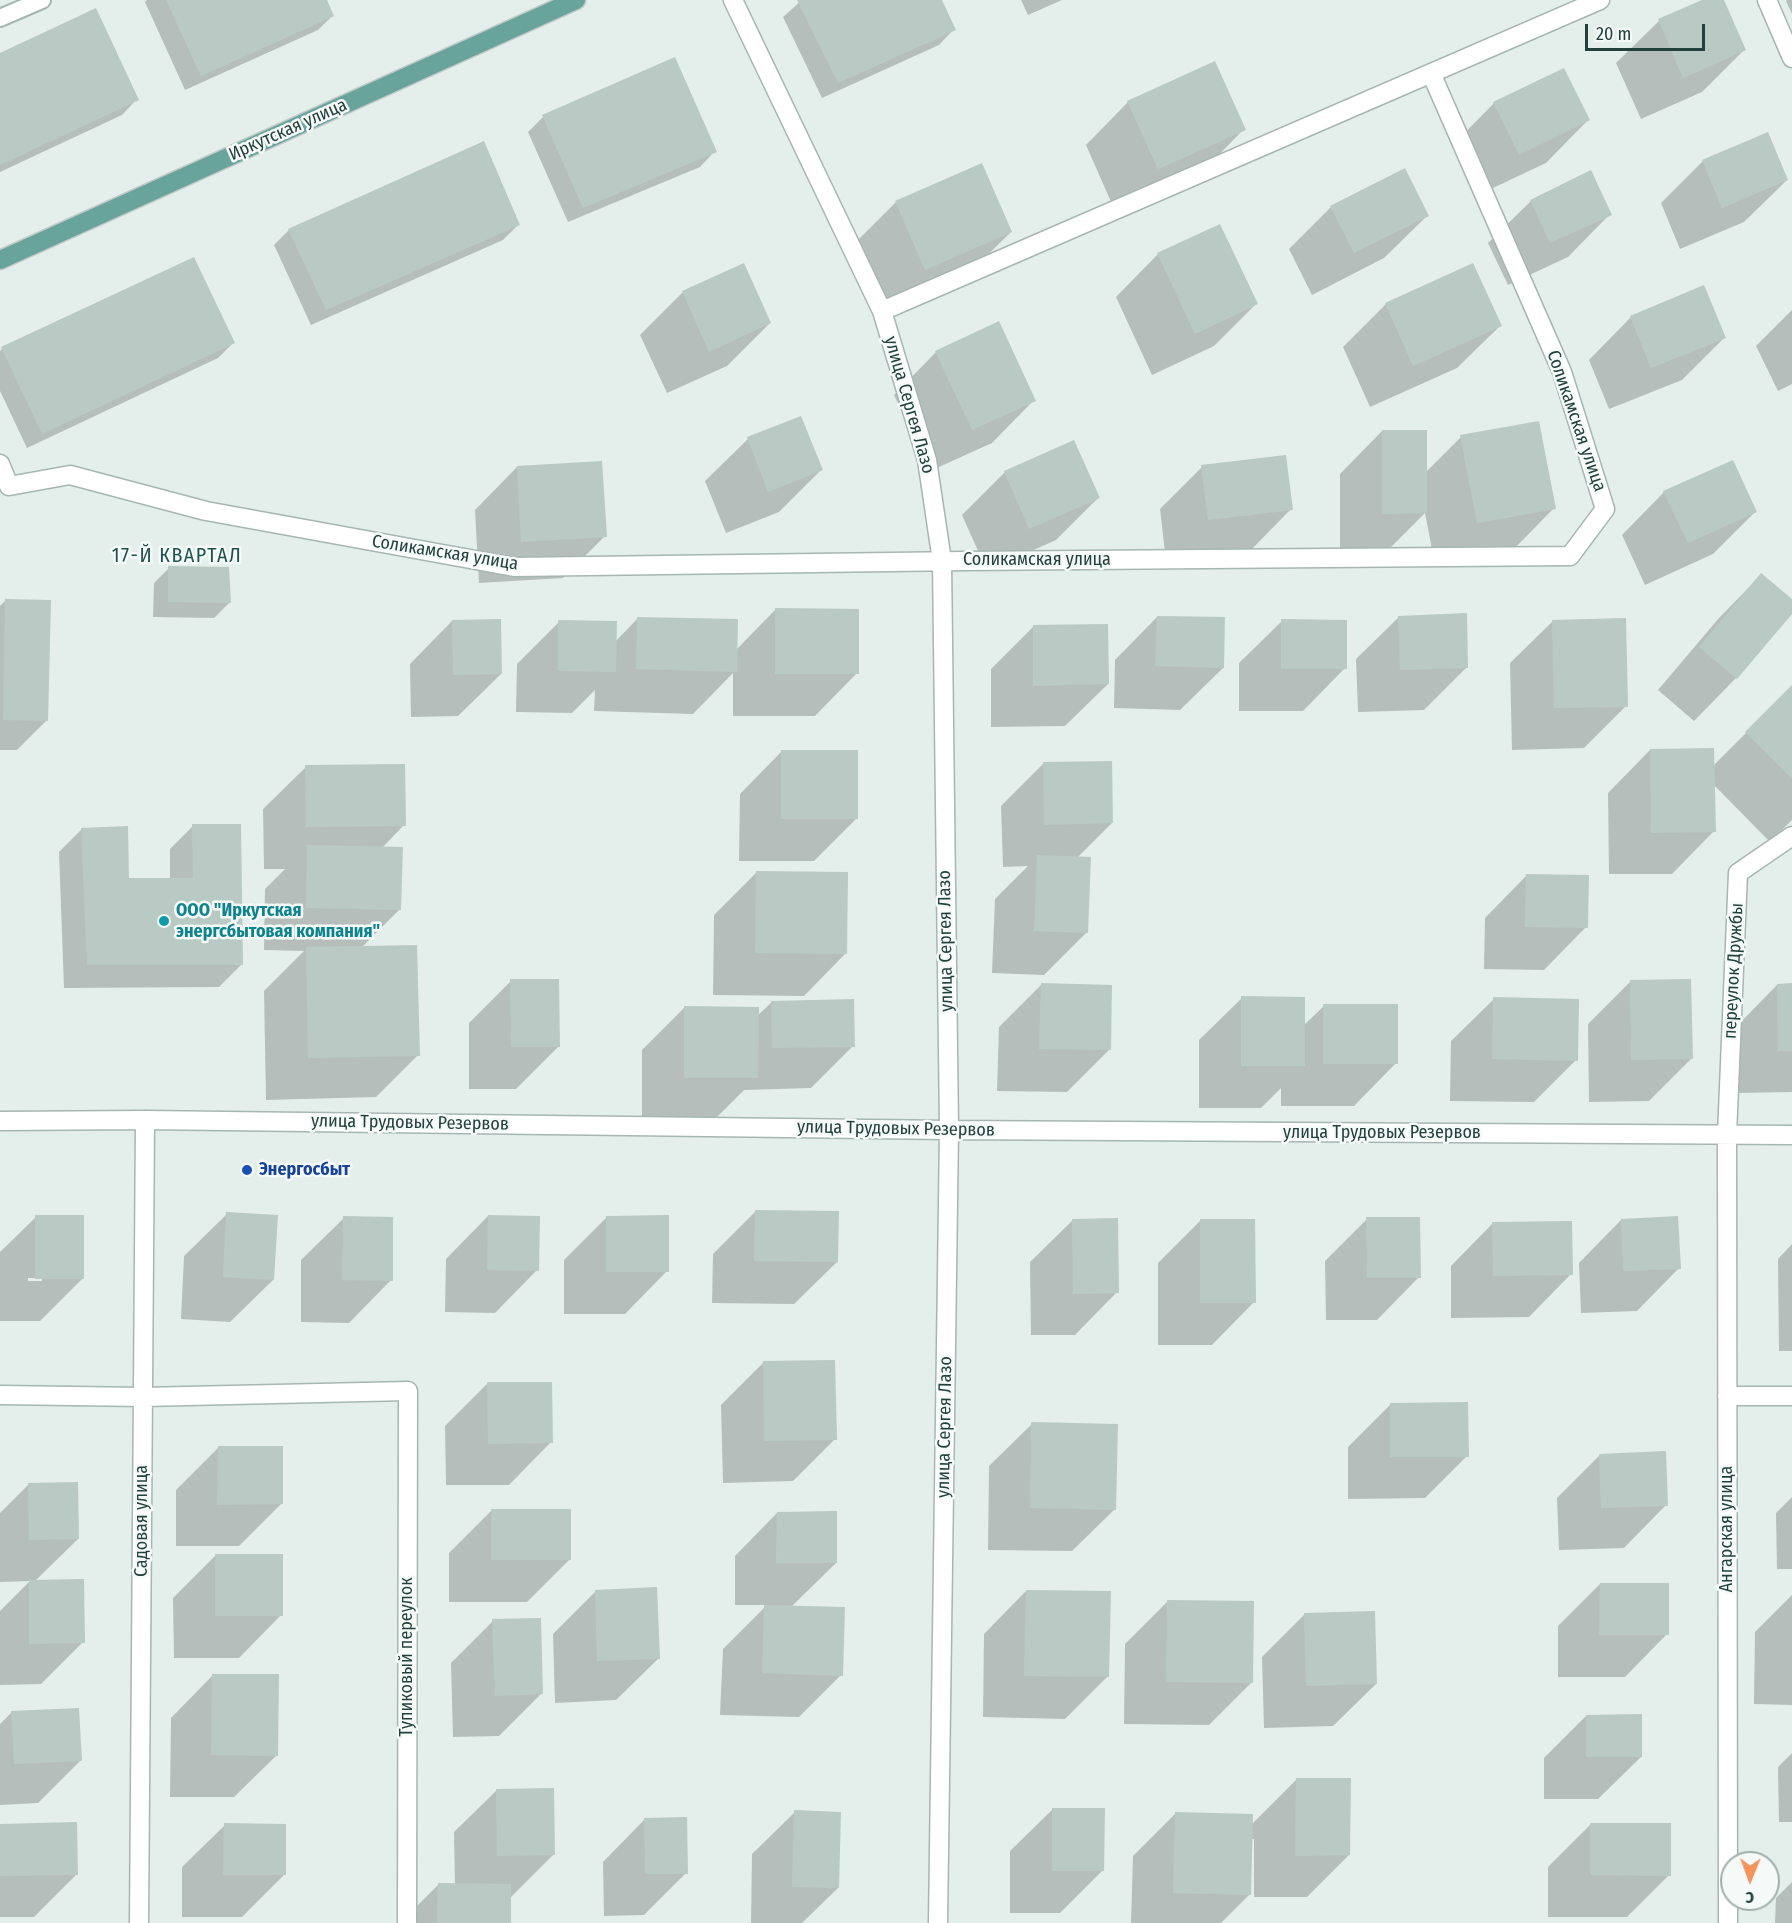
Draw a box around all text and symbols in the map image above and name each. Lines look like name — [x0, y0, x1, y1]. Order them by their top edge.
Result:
scale bar — [1588, 12, 1708, 50]
text: 20 m — [1596, 23, 1631, 45]
street label: Иркутская улица — [226, 94, 350, 166]
street label: улица Сергея Лазо — [879, 334, 939, 476]
street label: Соликамская улица — [1542, 348, 1610, 494]
street label: Соликамская улица — [370, 531, 520, 575]
district label: 17-Й КВАРТАЛ — [112, 544, 242, 568]
street label: Соликамская улица — [963, 549, 1111, 571]
street label: улица Сергея Лазо — [934, 870, 958, 1012]
place label: ООО "Иркутская энергсбытовая компания" — [176, 900, 380, 942]
street label: переулок Дружбы — [1720, 902, 1748, 1040]
marker: ООО "Иркутская энергсбытовая компания" — [157, 914, 171, 928]
street label: улица Трудовых Резервов — [311, 1110, 509, 1136]
street label: улица Трудовых Резервов — [797, 1116, 995, 1142]
street label: улица Трудовых Резервов — [1283, 1122, 1481, 1144]
place label: Энергосбыт — [259, 1159, 350, 1181]
marker: Энергосбыт — [240, 1163, 254, 1177]
street label: улица Сергея Лазо — [933, 1356, 957, 1498]
street label: Садовая улица — [131, 1465, 153, 1577]
street label: Ангарская улица — [1716, 1466, 1738, 1592]
street label: Тупиковый переулок — [396, 1577, 418, 1737]
north arrow — [1720, 1851, 1780, 1911]
text: С — [1745, 1888, 1754, 1907]

